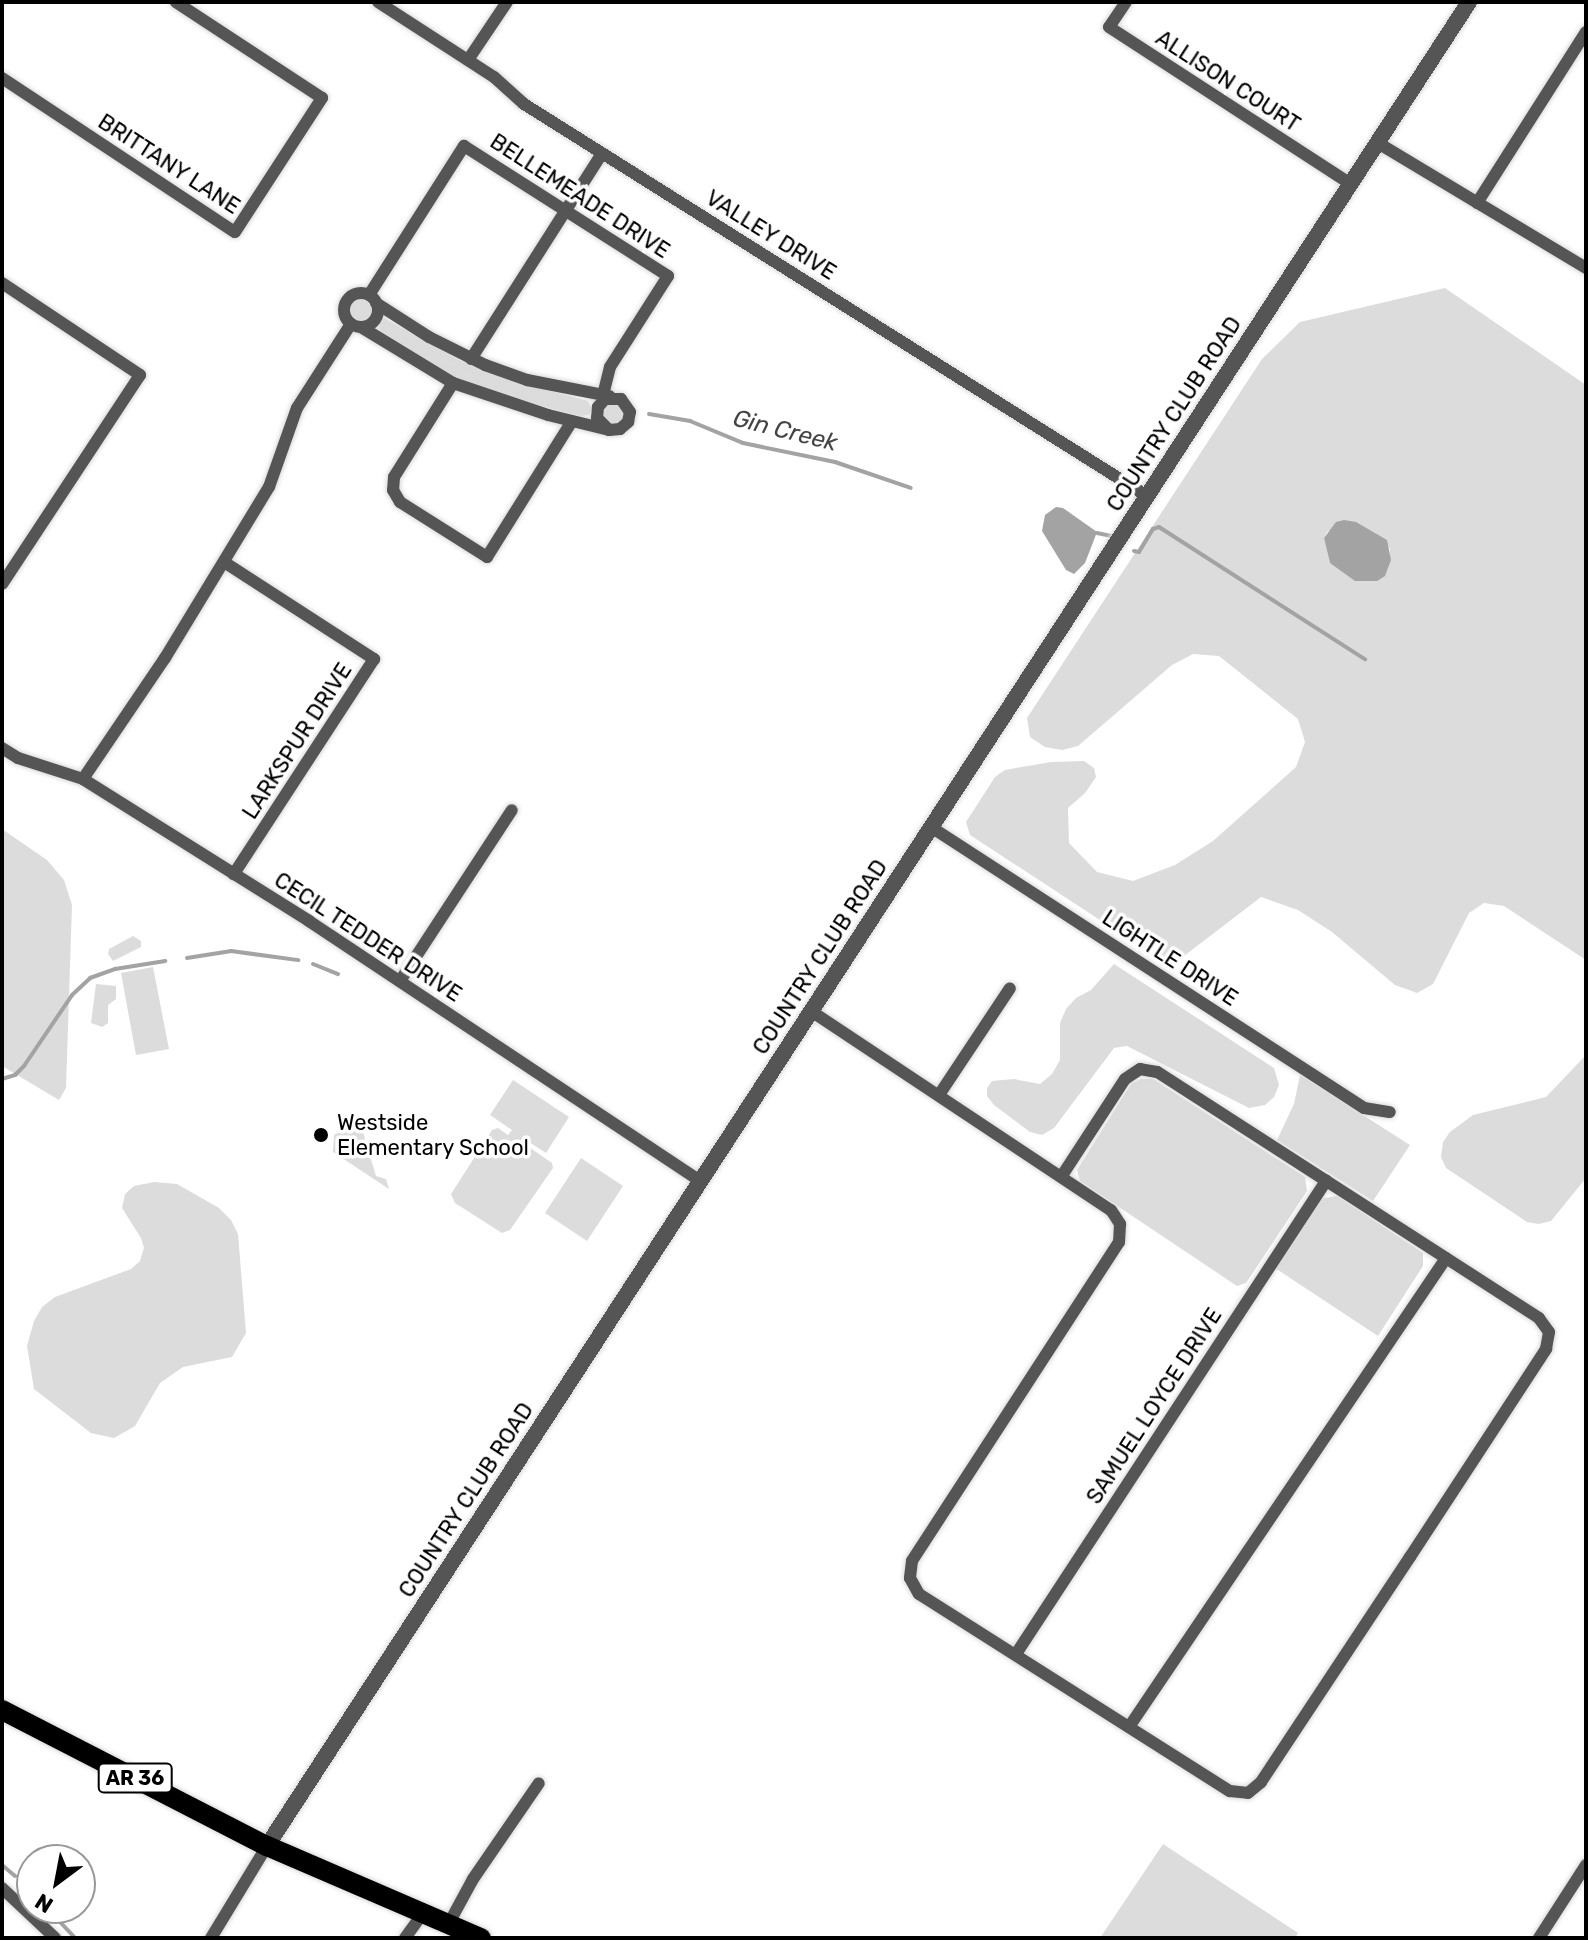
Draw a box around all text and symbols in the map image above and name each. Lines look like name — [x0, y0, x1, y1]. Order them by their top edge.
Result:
street label: ALLISON COURT — [1151, 25, 1305, 137]
street label: BRITTANY LANE — [93, 108, 245, 220]
street label: BELLEMEADE DRIVE — [485, 128, 675, 264]
street label: VALLEY DRIVE — [701, 184, 841, 286]
street label: COUNTRY CLUB ROAD — [1101, 311, 1247, 517]
water label: Gin Creek — [730, 404, 840, 458]
street label: LARKSPUR DRIVE — [237, 658, 357, 824]
street label: COUNTRY CLUB ROAD — [747, 854, 893, 1060]
street label: CECIL TEDDER DRIVE — [269, 866, 467, 1008]
street label: LIGHTLE DRIVE — [1097, 904, 1243, 1012]
place label: Westside Elementary School — [337, 1109, 530, 1160]
marker: Westside Elementary School — [312, 1126, 330, 1144]
street label: SAMUEL LOYCE DRIVE — [1081, 1303, 1227, 1509]
street label: COUNTRY CLUB ROAD — [393, 1397, 539, 1603]
road number: AR 36 — [97, 1762, 173, 1794]
north arrow — [16, 1844, 96, 1924]
text: N — [30, 1887, 58, 1919]

